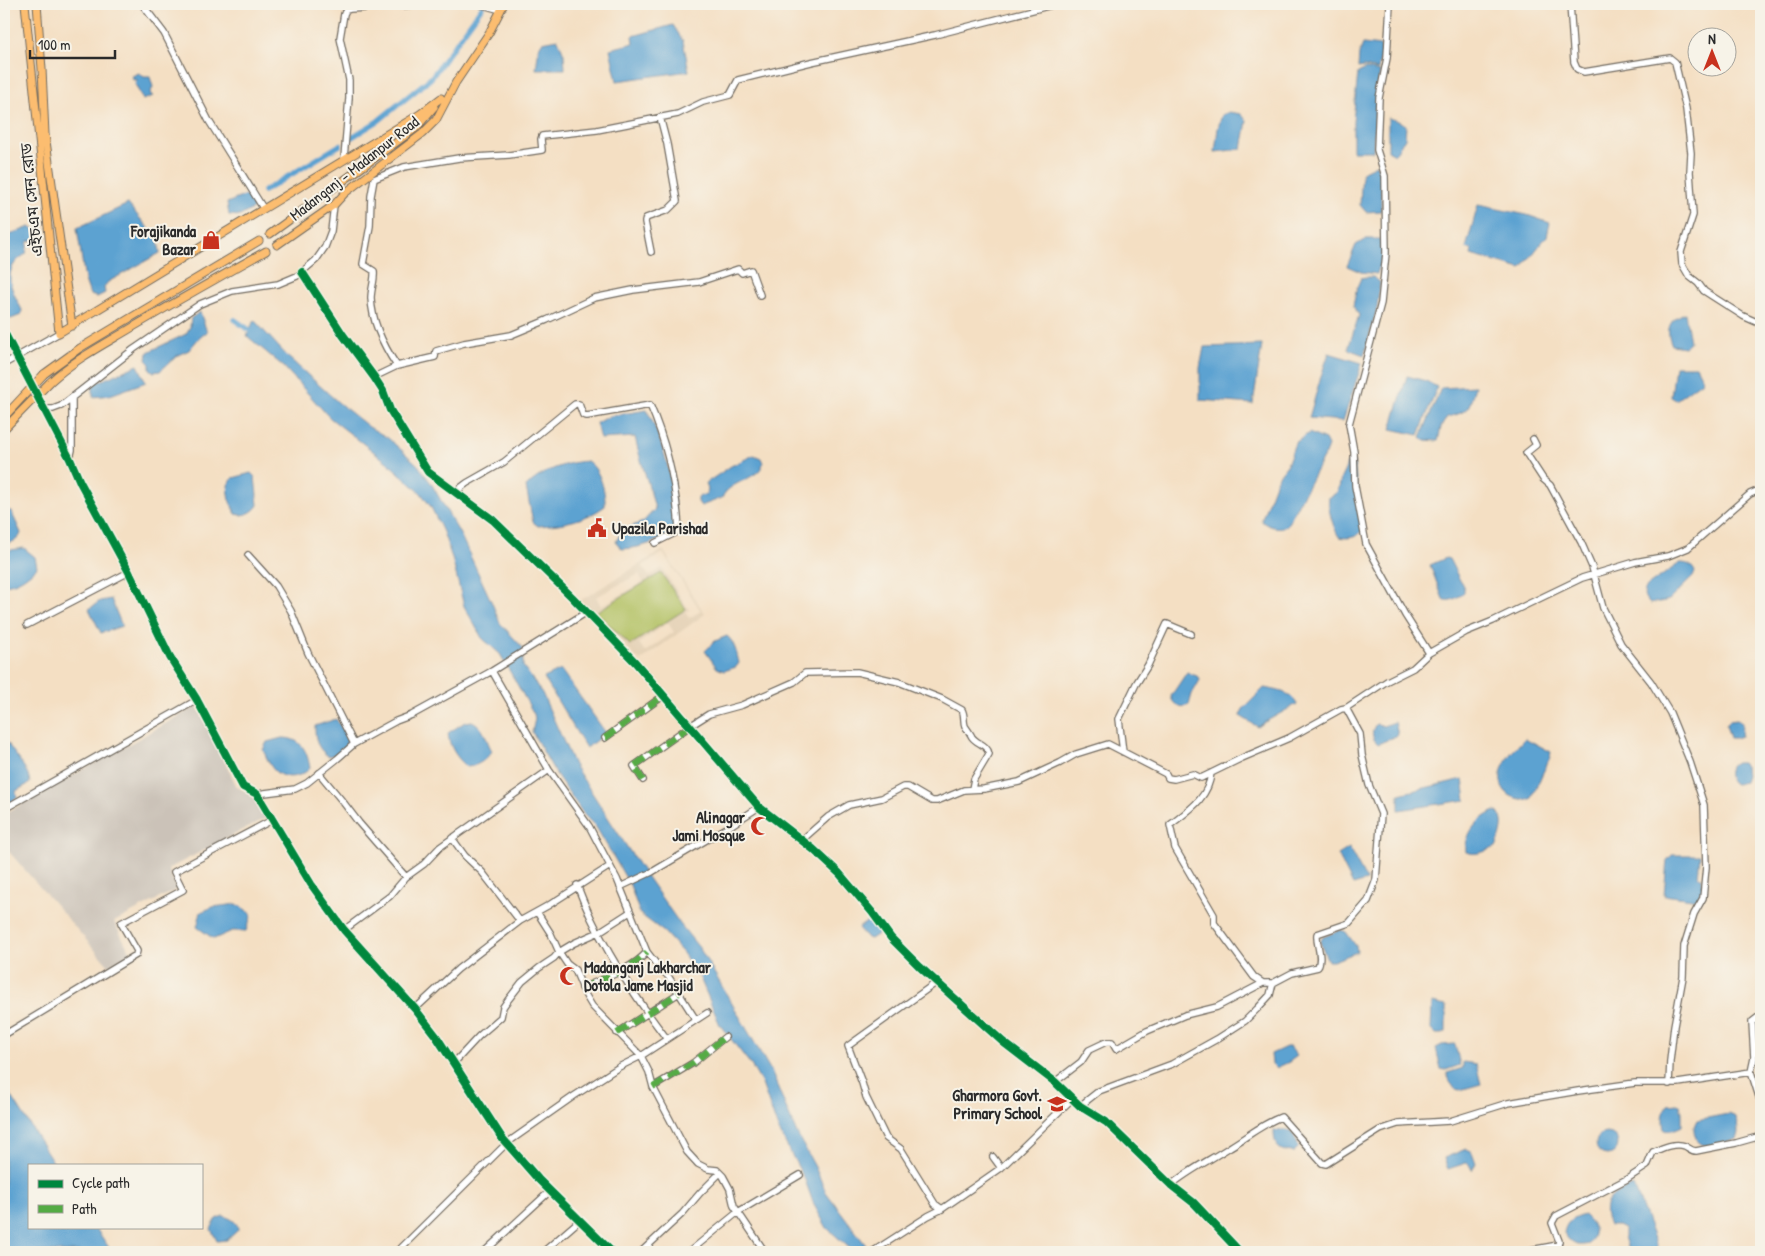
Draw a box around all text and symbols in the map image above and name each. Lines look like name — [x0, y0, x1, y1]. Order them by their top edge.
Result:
scale bar — [30, 28, 115, 60]
north arrow — [1688, 28, 1738, 78]
text: N — [1708, 29, 1716, 48]
text: 100 m — [38, 34, 71, 55]
street label: Madanganj - Madanpur Road — [285, 111, 423, 225]
street label: এইচএম সেন রোড — [14, 142, 48, 258]
place label: Forajikanda Bazar — [130, 220, 197, 260]
shop icon: Forajikanda Bazar — [200, 229, 222, 251]
public building icon: Upazila Parishad — [586, 517, 608, 539]
place label: Upazila Parishad — [612, 517, 708, 540]
place label: Alinagar Jami Mosque — [672, 806, 746, 847]
mosque icon: Alinagar Jami Mosque — [749, 815, 771, 837]
place label: Madanganj Lakharchar Dotola Jame Masjid — [584, 956, 712, 996]
mosque icon: Madanganj Lakharchar Dotola Jame Masjid — [558, 965, 580, 987]
place label: Gharmora Govt. Primary School — [952, 1084, 1043, 1125]
school or university icon: Gharmora Govt. Primary School — [1046, 1093, 1068, 1115]
legend — [28, 1164, 202, 1228]
text: Cycle path — [72, 1172, 130, 1193]
text: Path — [72, 1198, 97, 1219]

